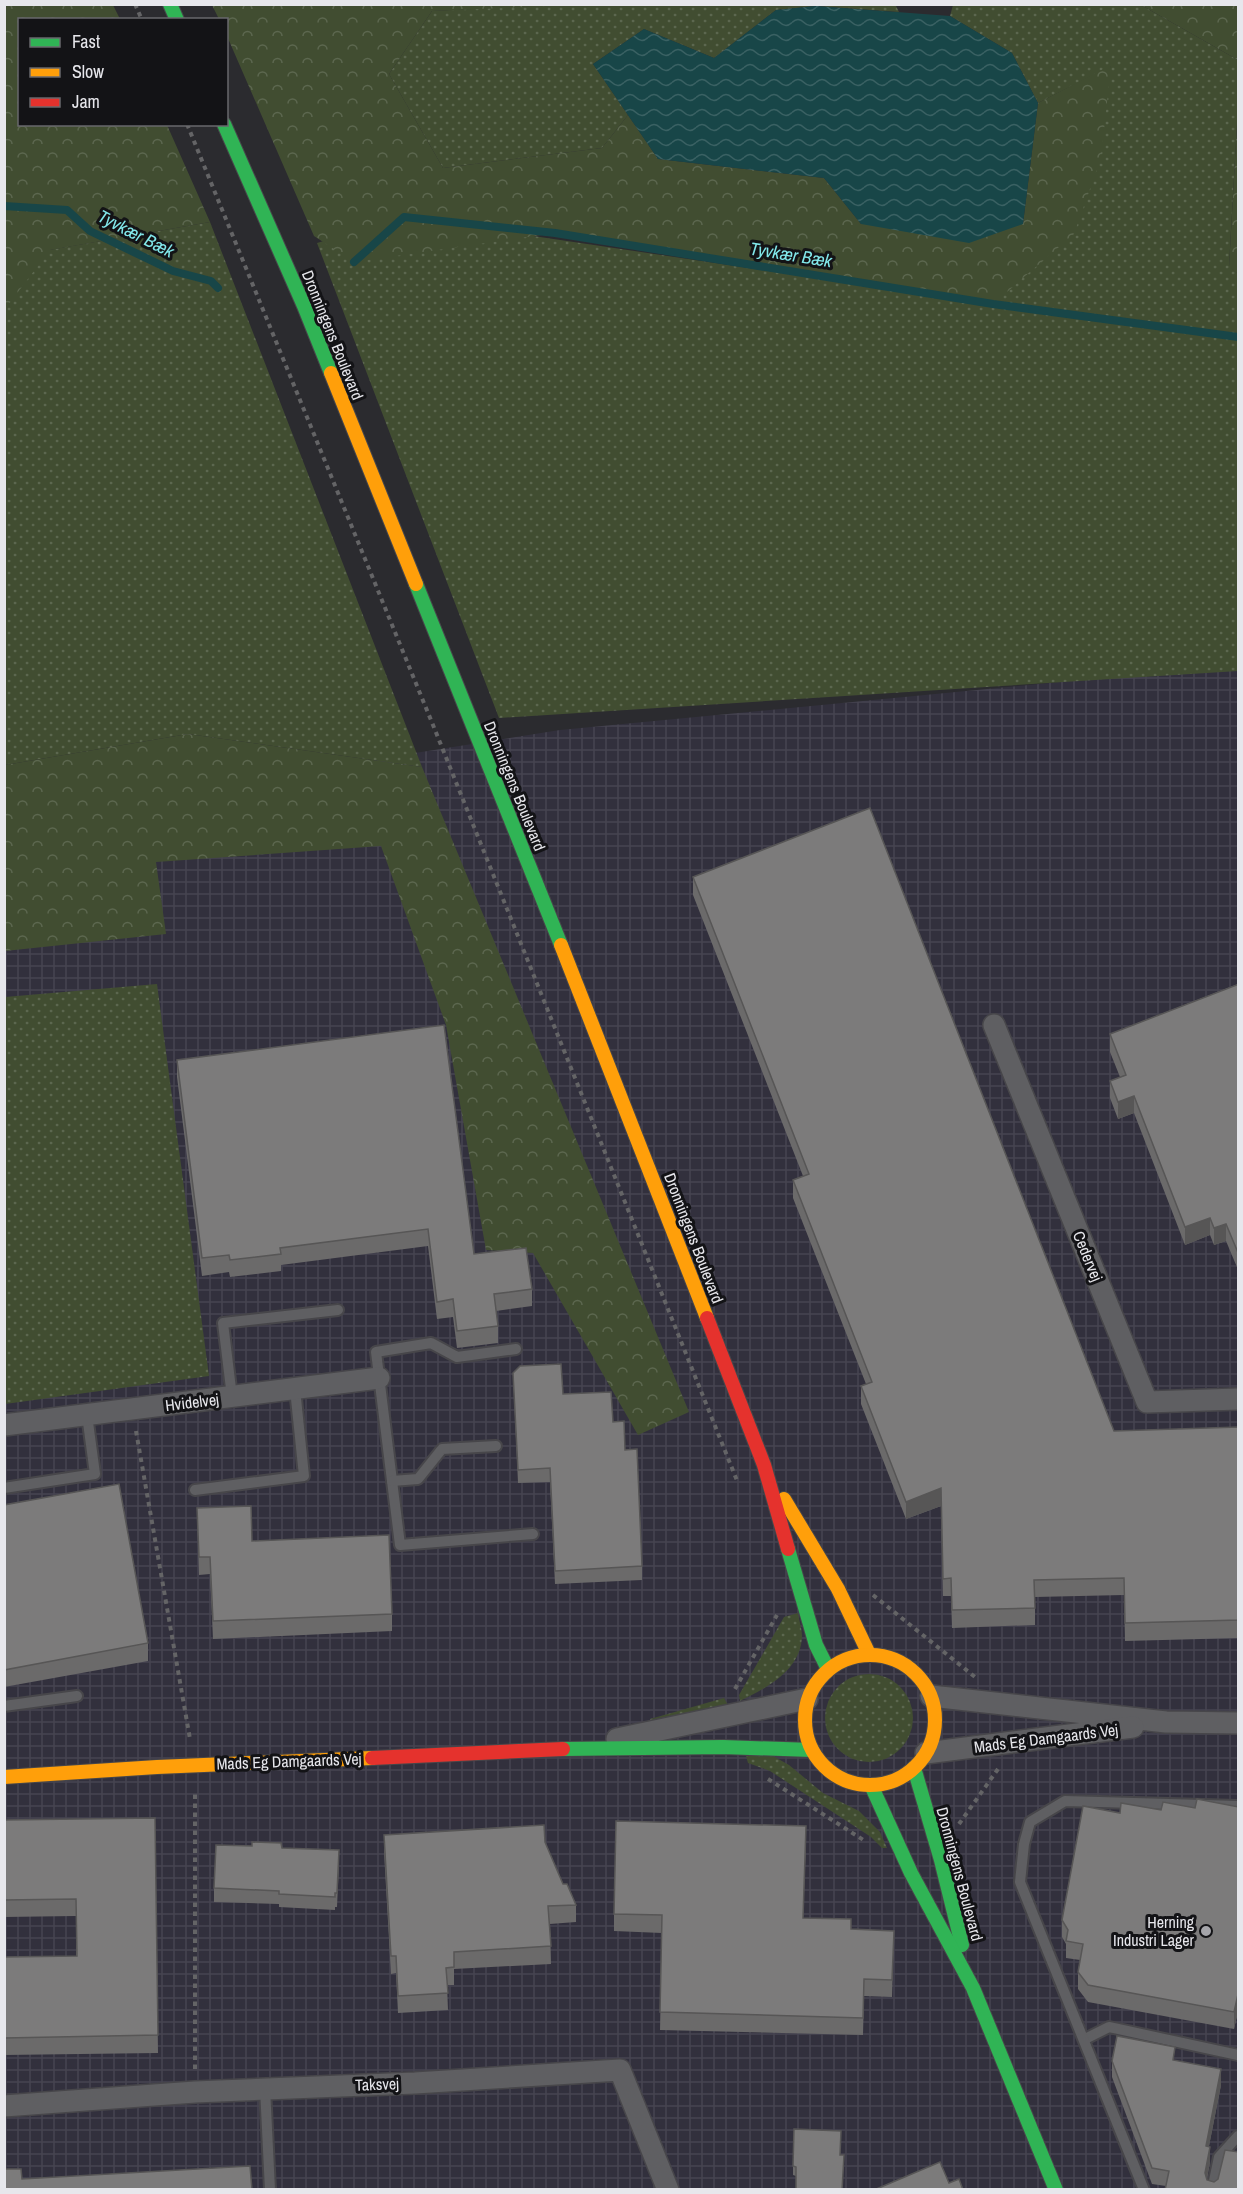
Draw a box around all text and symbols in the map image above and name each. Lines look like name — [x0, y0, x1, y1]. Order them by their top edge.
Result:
legend — [18, 18, 228, 126]
text: Fast — [72, 29, 100, 54]
text: Slow — [72, 59, 104, 84]
text: Jam — [72, 89, 100, 114]
water label: Tyvkær Bæk — [94, 204, 179, 264]
water label: Tyvkær Bæk — [748, 236, 834, 273]
street label: Dronningens Boulevard — [297, 267, 369, 403]
street label: Dronningens Boulevard — [479, 718, 551, 854]
street label: Dronningens Boulevard — [659, 1170, 729, 1306]
street label: Cedervej — [1068, 1228, 1108, 1285]
street label: Hvidelvej — [164, 1388, 220, 1416]
street label: Mads Eg Damgaards Vej — [973, 1718, 1119, 1758]
street label: Mads Eg Damgaards Vej — [216, 1747, 362, 1775]
street label: Dronningens Boulevard — [932, 1805, 988, 1943]
place label: Herning Industri Lager — [1113, 1911, 1195, 1951]
marker: Herning Industri Lager — [1199, 1924, 1213, 1938]
street label: Taksvej — [355, 2072, 399, 2096]

